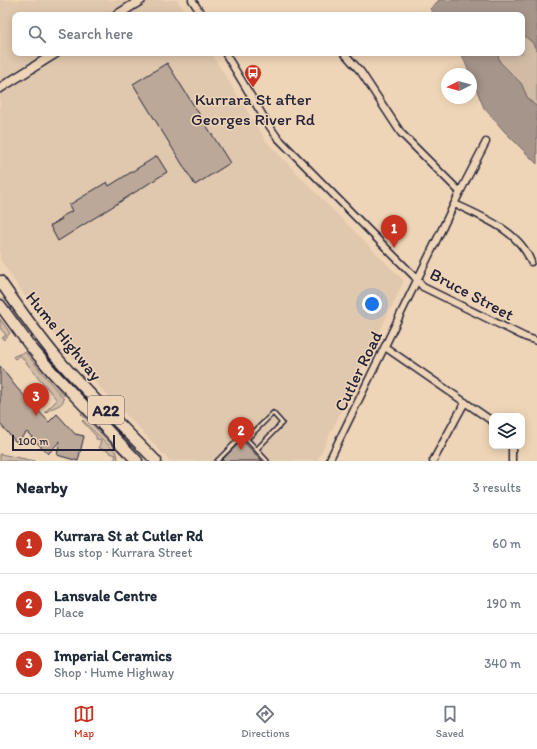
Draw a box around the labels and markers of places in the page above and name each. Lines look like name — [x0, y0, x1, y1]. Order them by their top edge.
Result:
bus stop icon: Kurrara St after Georges River Rd — [243, 63, 263, 88]
place label: Kurrara St after Georges River Rd — [191, 89, 316, 129]
pin: 1 — [381, 215, 407, 248]
pin: 3 — [23, 383, 49, 416]
pin: 2 — [228, 417, 254, 450]

